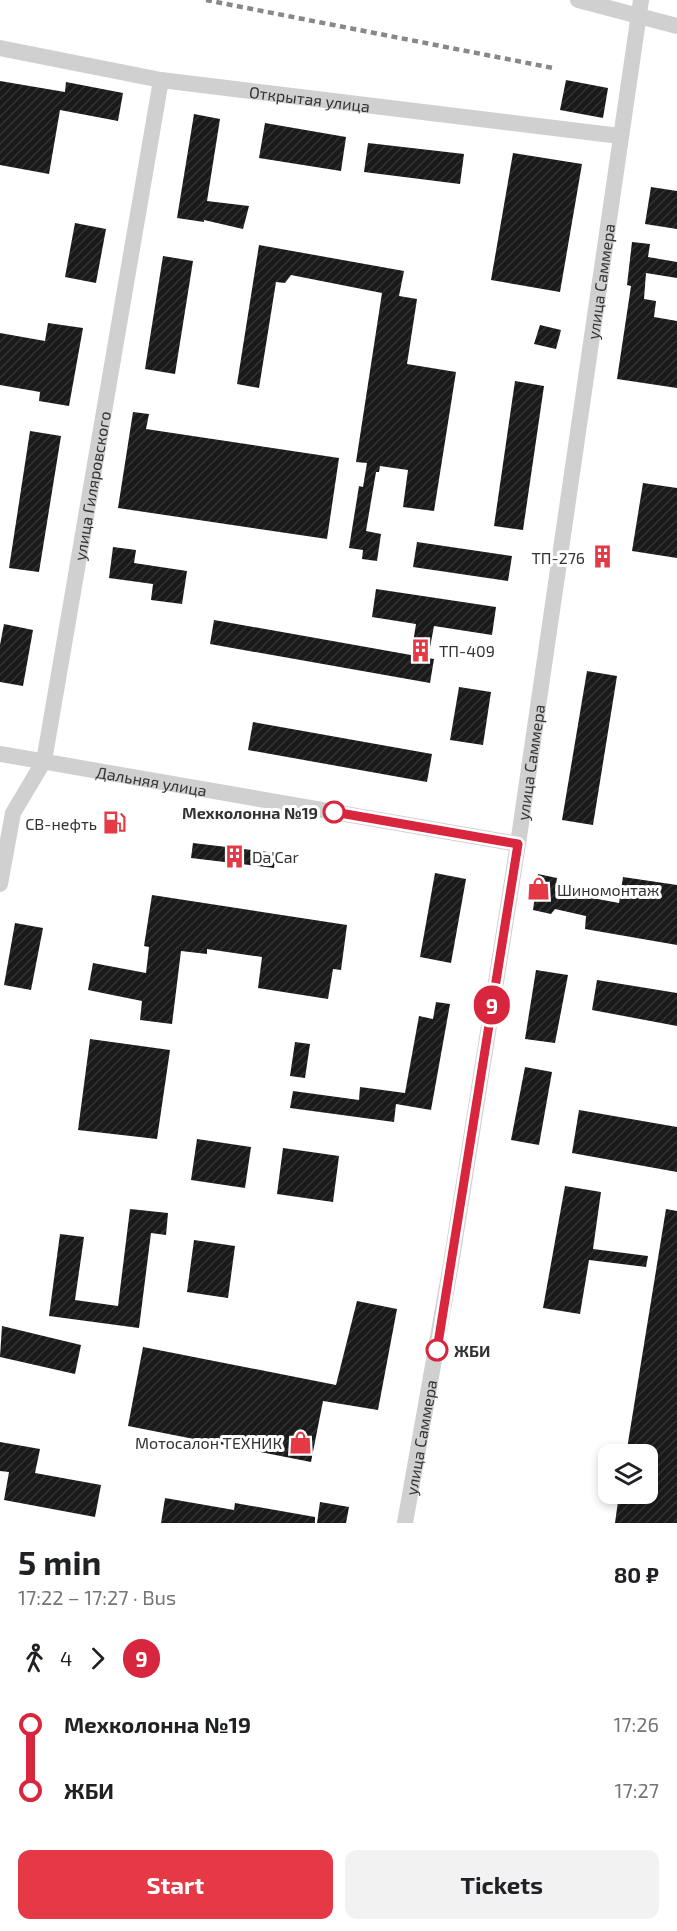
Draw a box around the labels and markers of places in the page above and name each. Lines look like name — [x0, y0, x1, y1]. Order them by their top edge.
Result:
building icon: ТП-276 — [590, 544, 616, 570]
place label: ТП-276 — [531, 548, 585, 567]
building icon: ТП-409 — [408, 637, 434, 663]
place label: ТП-409 — [439, 641, 495, 660]
marker: Мехколонна №19 — [323, 801, 345, 823]
place label: Мехколонна №19 — [182, 803, 318, 822]
fuel station icon: СВ-нефть — [102, 810, 128, 836]
place label: СВ-нефть — [25, 814, 97, 833]
building icon: Da'Car — [221, 843, 247, 869]
place label: Da'Car — [252, 847, 299, 866]
shop icon: Шиномонтаж — [526, 876, 552, 902]
place label: Шиномонтаж — [557, 880, 660, 899]
marker: ЖБИ — [426, 1339, 448, 1361]
place label: ЖБИ — [454, 1341, 490, 1360]
shop icon: Мотосалон ТЕХНИК — [287, 1429, 313, 1455]
place label: Мотосалон ТЕХНИК — [135, 1433, 282, 1452]

